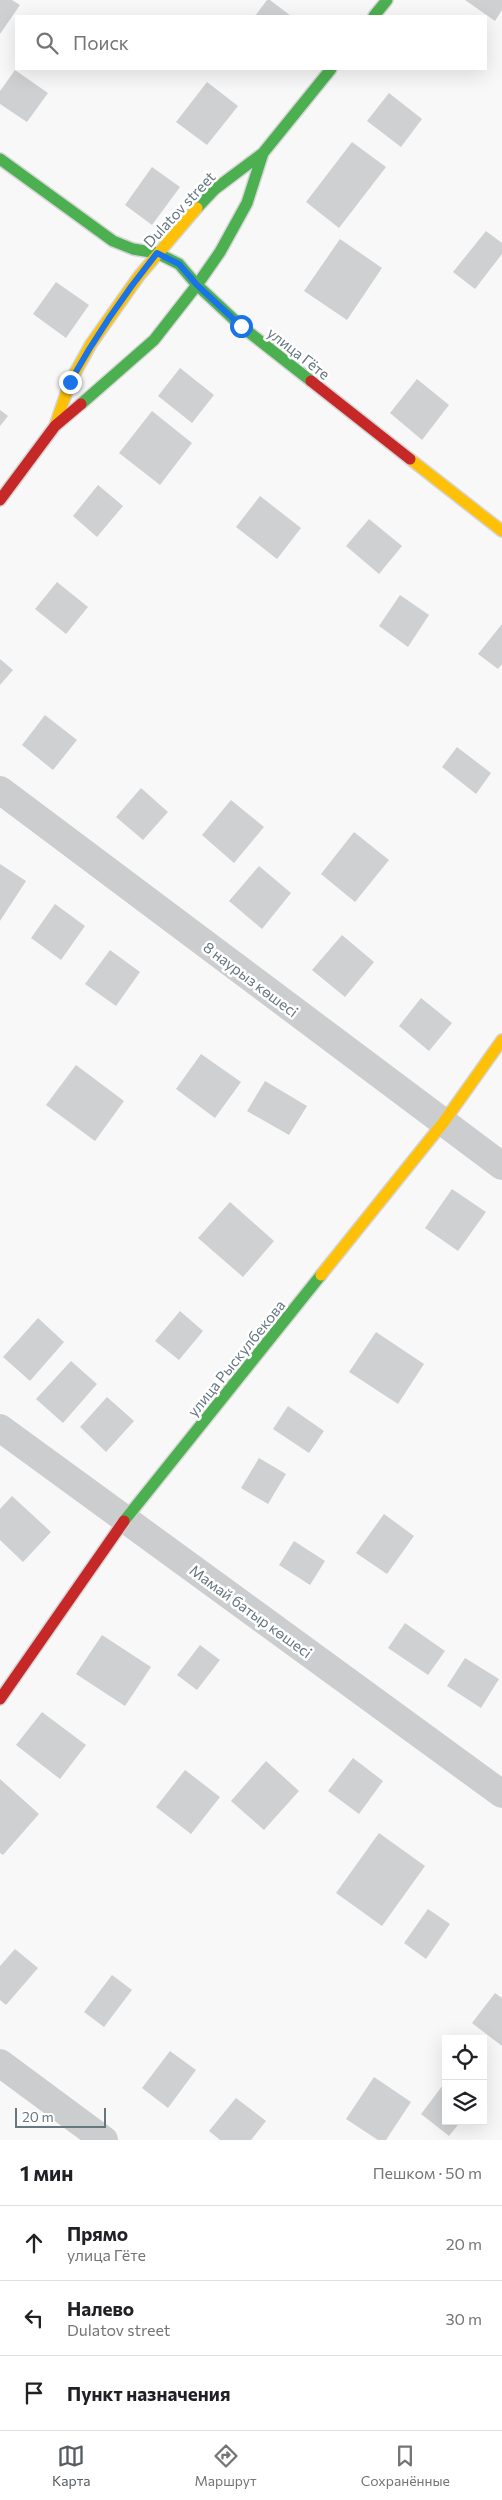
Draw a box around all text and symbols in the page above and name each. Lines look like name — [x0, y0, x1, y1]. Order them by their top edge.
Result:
search box — [15, 15, 487, 70]
icon: search — [33, 29, 61, 57]
text: Поиск — [73, 31, 129, 54]
street label: Dulatov street — [139, 167, 219, 251]
route start — [230, 315, 253, 338]
street label: улица Гёте — [264, 323, 334, 383]
route end — [59, 371, 82, 394]
street label: 8 наурыз көшесі — [200, 938, 302, 1020]
street label: улица Рыскулбекова — [183, 1296, 289, 1420]
street label: Мамай батыр көшесі — [186, 1561, 316, 1661]
map controls — [442, 2035, 487, 2125]
button: locate — [442, 2035, 487, 2080]
button: layers — [442, 2080, 487, 2125]
scale bar — [15, 2105, 106, 2128]
text: 20 m — [22, 2108, 54, 2125]
text: 1 мин — [20, 2160, 73, 2185]
text: Пешком · 50 m — [373, 2163, 482, 2182]
text: Прямо — [67, 2222, 128, 2245]
icon: ahead — [20, 2229, 48, 2257]
text: 20 m — [446, 2234, 482, 2253]
text: улица Гёте — [67, 2245, 146, 2264]
text: Налево — [67, 2297, 134, 2320]
icon: left — [20, 2304, 48, 2332]
text: 30 m — [445, 2309, 482, 2328]
text: Dulatov street — [67, 2320, 170, 2339]
icon: arrive — [20, 2379, 48, 2407]
text: Пункт назначения — [67, 2382, 230, 2405]
tab: Карта — [52, 2442, 91, 2489]
tab: Маршрут — [195, 2442, 257, 2489]
tab: Сохранённые — [361, 2442, 450, 2489]

